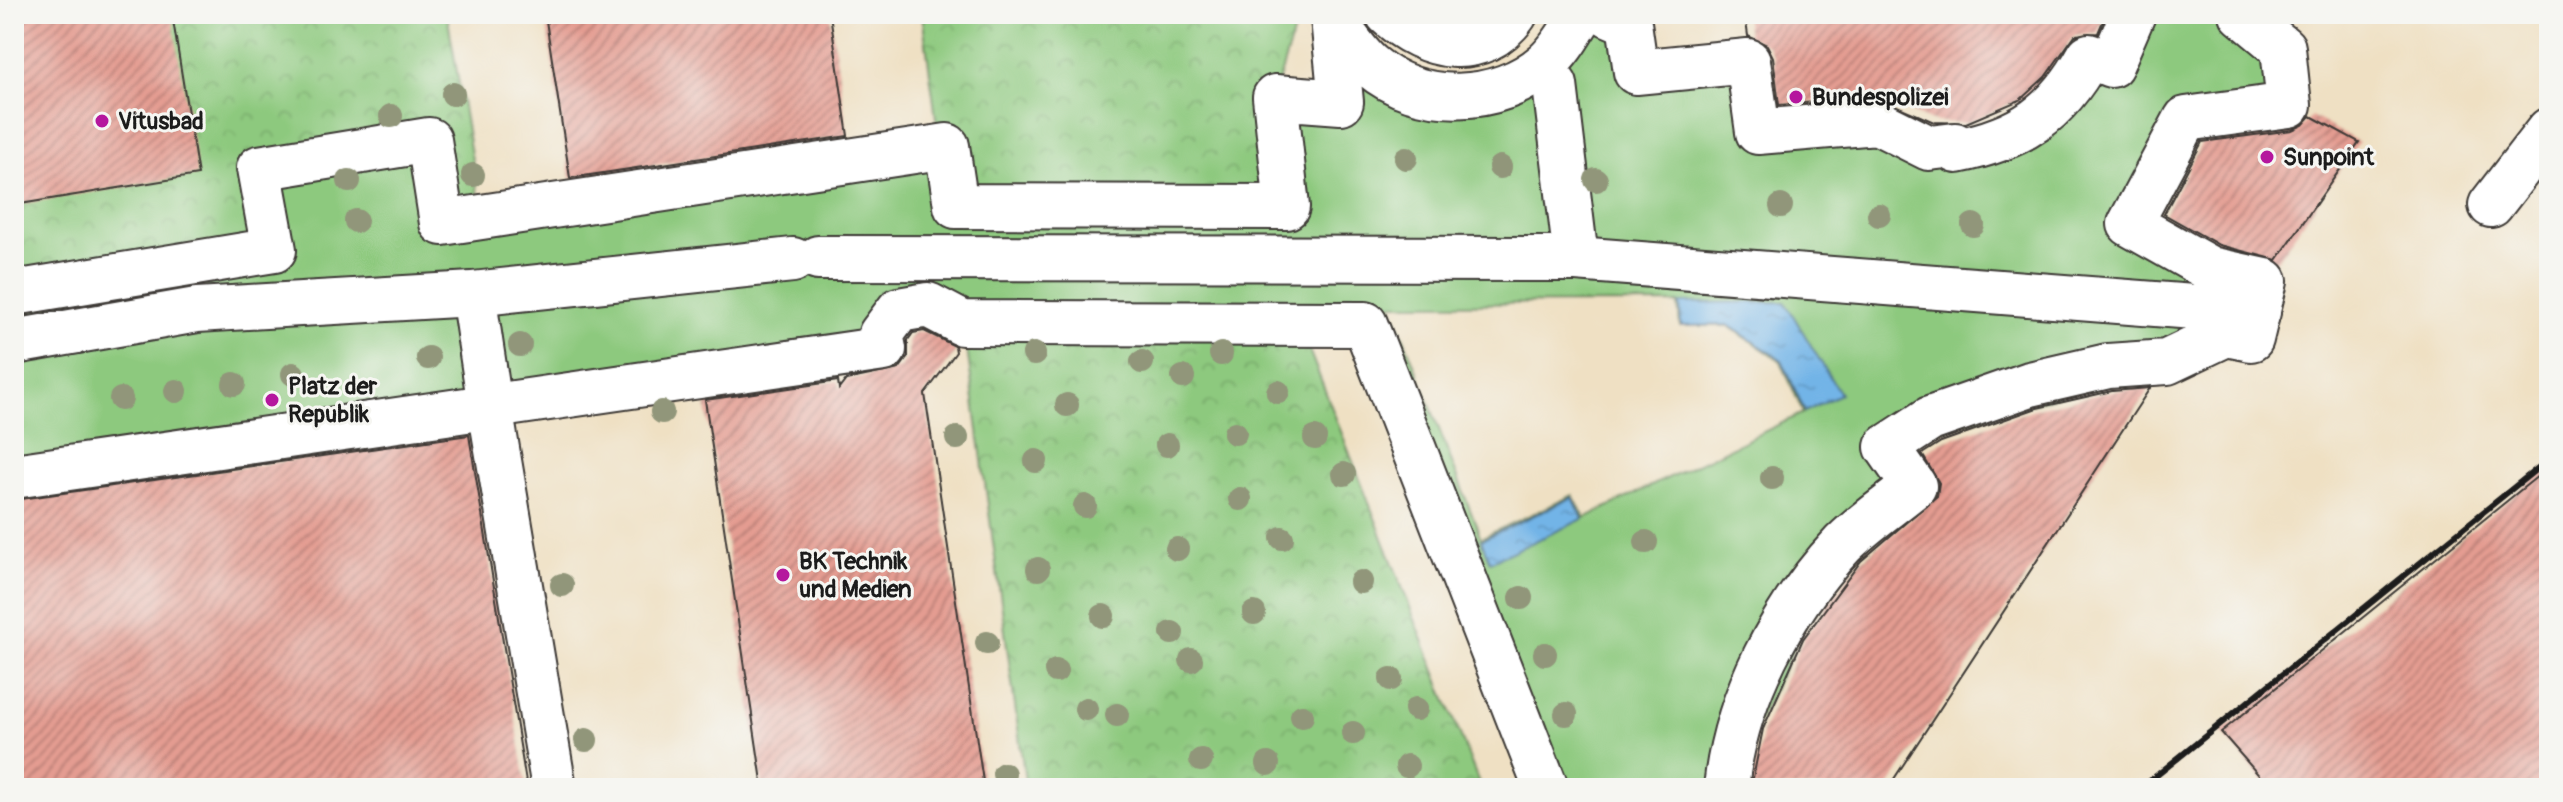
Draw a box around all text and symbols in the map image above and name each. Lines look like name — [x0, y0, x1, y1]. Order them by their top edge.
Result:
place label: Bundespolizei — [1812, 83, 1949, 112]
marker: Bundespolizei — [1787, 88, 1805, 106]
place label: Vitusbad — [118, 107, 204, 136]
marker: Vitusbad — [93, 112, 111, 130]
place label: Sunpoint — [2283, 143, 2375, 172]
marker: Sunpoint — [2258, 148, 2276, 166]
place label: Platz der Republik — [288, 372, 378, 429]
marker: Platz der Republik — [263, 391, 281, 409]
place label: BK Technik und Medien — [799, 547, 912, 604]
marker: BK Technik und Medien — [774, 566, 792, 584]

